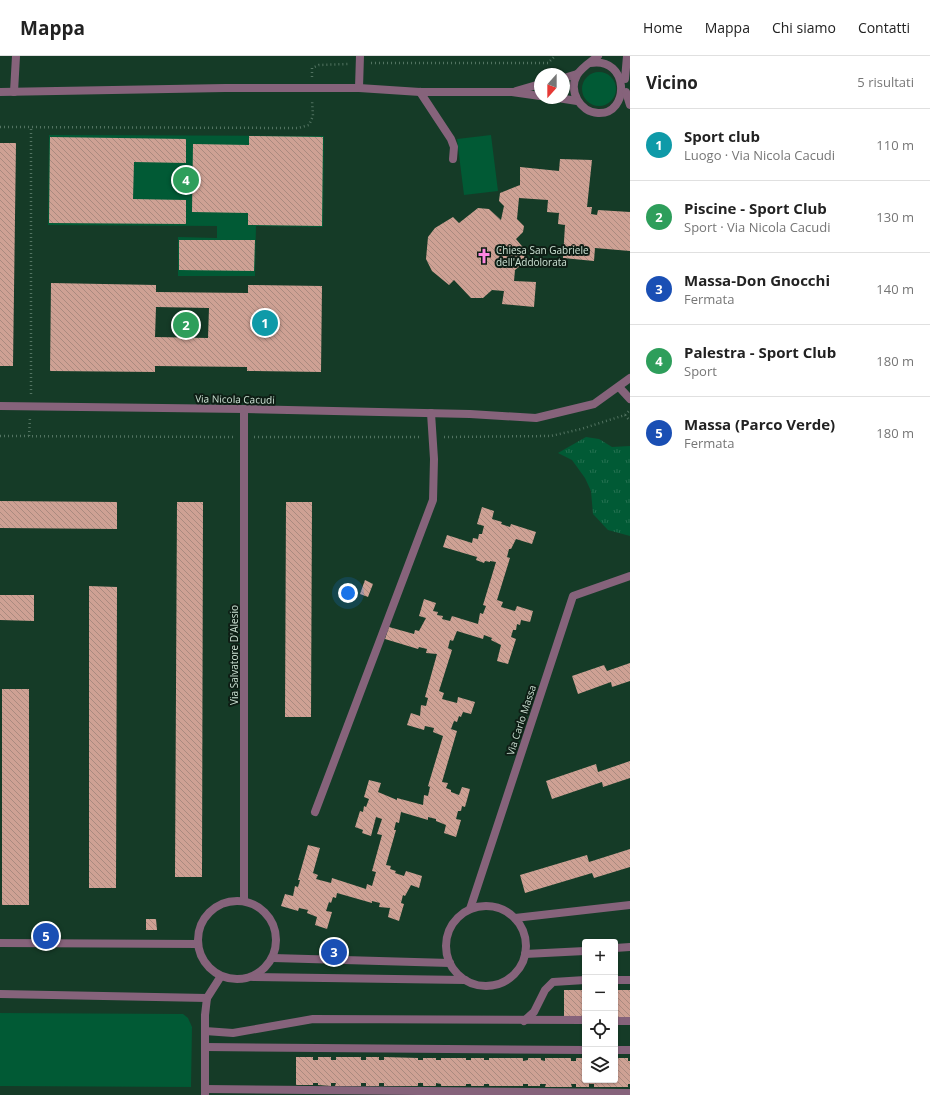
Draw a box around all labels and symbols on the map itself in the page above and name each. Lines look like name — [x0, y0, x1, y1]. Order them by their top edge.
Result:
north arrow — [534, 68, 570, 104]
pin: 4 — [173, 165, 199, 195]
place label: Chiesa San Gabriele dell'Addolorata — [496, 243, 589, 269]
church icon: Chiesa San Gabriele dell'Addolorata — [475, 247, 493, 265]
pin: 1 — [252, 308, 278, 338]
pin: 2 — [173, 310, 199, 340]
street label: Via Nicola Cacudi — [195, 391, 275, 407]
your location — [338, 583, 358, 603]
street label: Via Salvatore D'Alesio — [227, 605, 241, 705]
street label: Via Carlo Massa — [503, 683, 539, 757]
pin: 5 — [33, 921, 59, 951]
pin: 3 — [321, 937, 347, 967]

